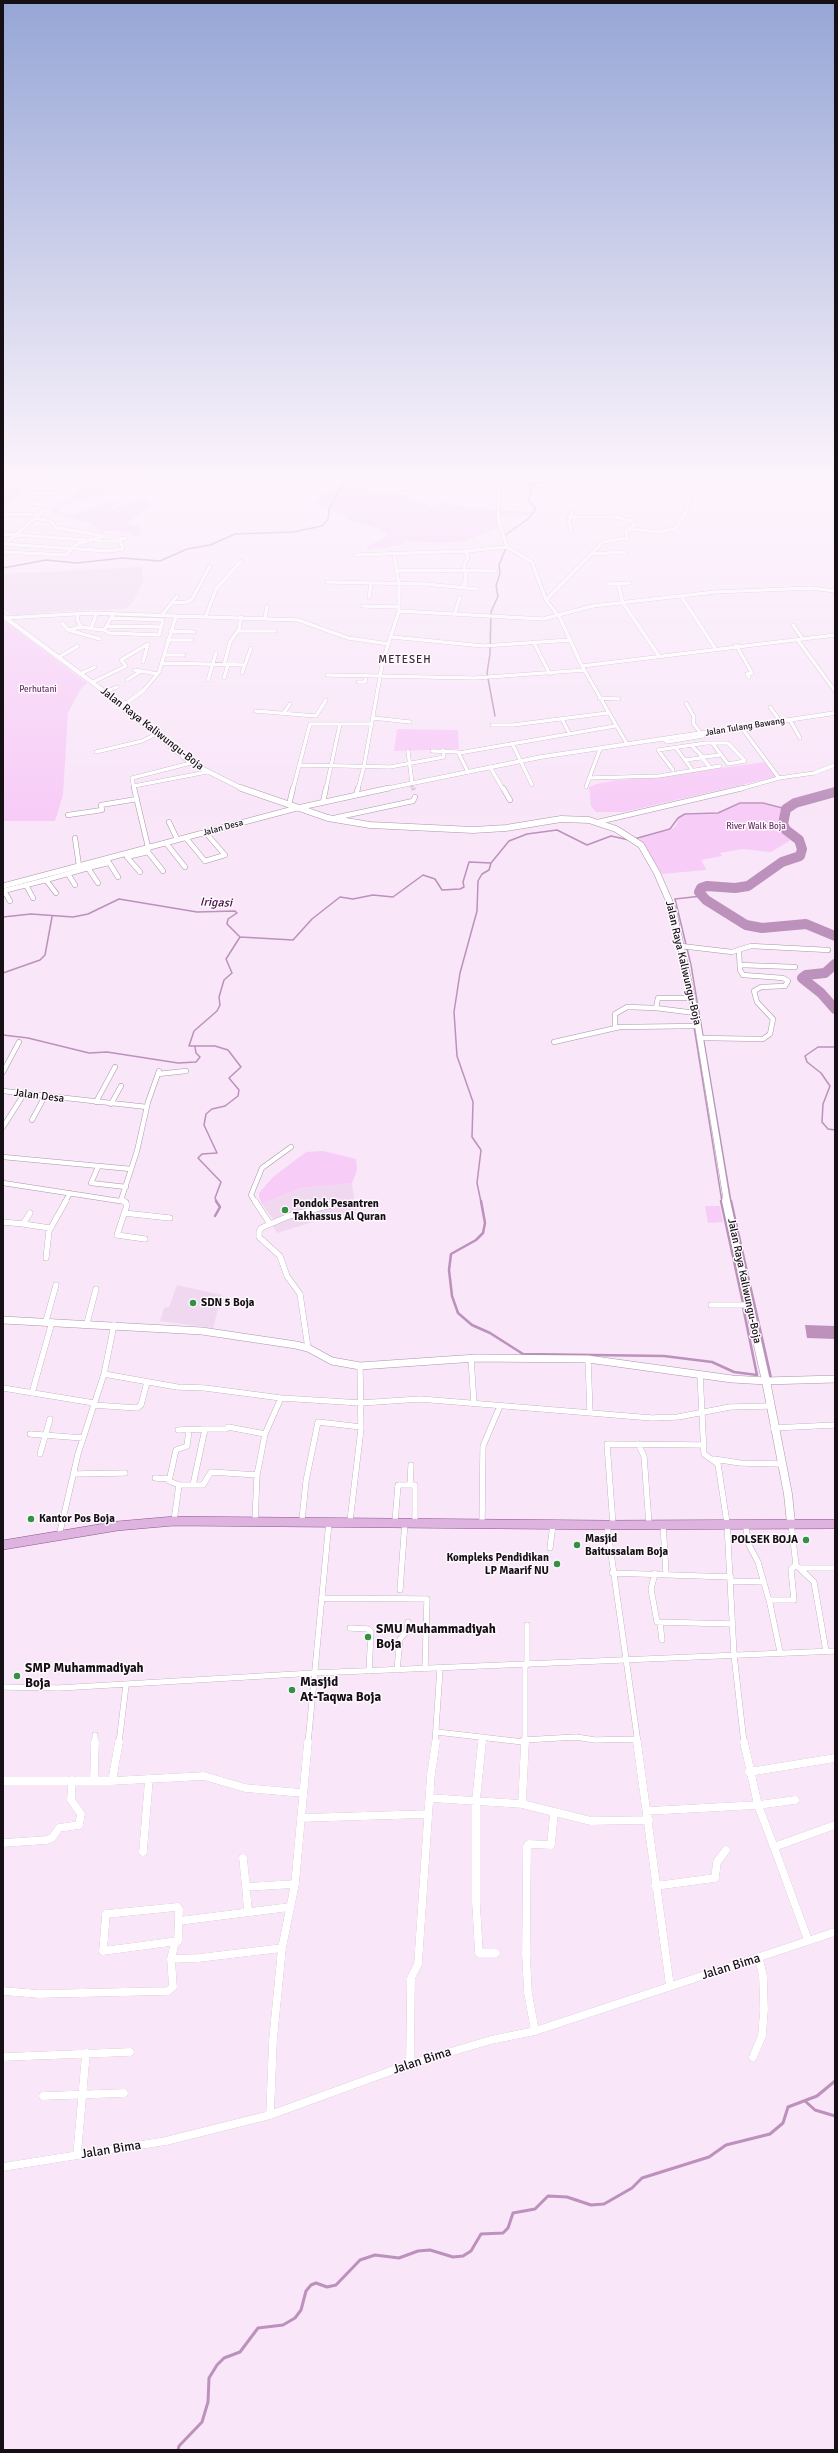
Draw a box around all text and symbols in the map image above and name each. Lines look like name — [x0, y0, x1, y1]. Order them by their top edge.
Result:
district label: METESEH — [378, 653, 432, 667]
park label: Perhutani — [19, 685, 57, 695]
street label: Jalan Raya Kaliwungu-Boja — [98, 685, 206, 773]
street label: Jalan Tulang Bawang — [704, 715, 786, 739]
street label: Jalan Desa — [202, 817, 244, 839]
park label: River Walk Boja — [726, 822, 786, 832]
water label: Irigasi — [200, 895, 232, 911]
street label: Jalan Raya Kaliwungu-Boja — [662, 900, 704, 1026]
street label: Jalan Desa — [13, 1086, 65, 1106]
place label: Pondok Pesantren Takhassus Al Quran — [293, 1197, 386, 1223]
marker: Pondok Pesantren Takhassus Al Quran — [280, 1205, 290, 1215]
street label: Jalan Raya Kaliwungu-Boja — [724, 1217, 764, 1345]
place label: SDN 5 Boja — [201, 1296, 254, 1310]
marker: SDN 5 Boja — [188, 1298, 198, 1308]
place label: Kantor Pos Boja — [39, 1512, 115, 1526]
marker: Kantor Pos Boja — [26, 1514, 36, 1524]
place label: Masjid Baitussalam Boja — [585, 1532, 668, 1558]
place label: POLSEK BOJA — [731, 1533, 798, 1547]
marker: POLSEK BOJA — [801, 1535, 811, 1545]
marker: Masjid Baitussalam Boja — [572, 1540, 582, 1550]
place label: Kompleks Pendidikan LP Maarif NU — [446, 1551, 549, 1577]
marker: Kompleks Pendidikan LP Maarif NU — [552, 1559, 562, 1569]
place label: SMU Muhammadiyah Boja — [376, 1622, 496, 1653]
marker: SMU Muhammadiyah Boja — [363, 1632, 373, 1642]
place label: SMP Muhammadiyah Boja — [25, 1661, 144, 1692]
marker: SMP Muhammadiyah Boja — [12, 1671, 22, 1681]
place label: Masjid At-Taqwa Boja — [300, 1675, 381, 1706]
marker: Masjid At-Taqwa Boja — [287, 1685, 297, 1695]
street label: Jalan Bima — [700, 1951, 762, 1983]
street label: Jalan Bima — [391, 2044, 453, 2078]
street label: Jalan Bima — [80, 2138, 142, 2162]

